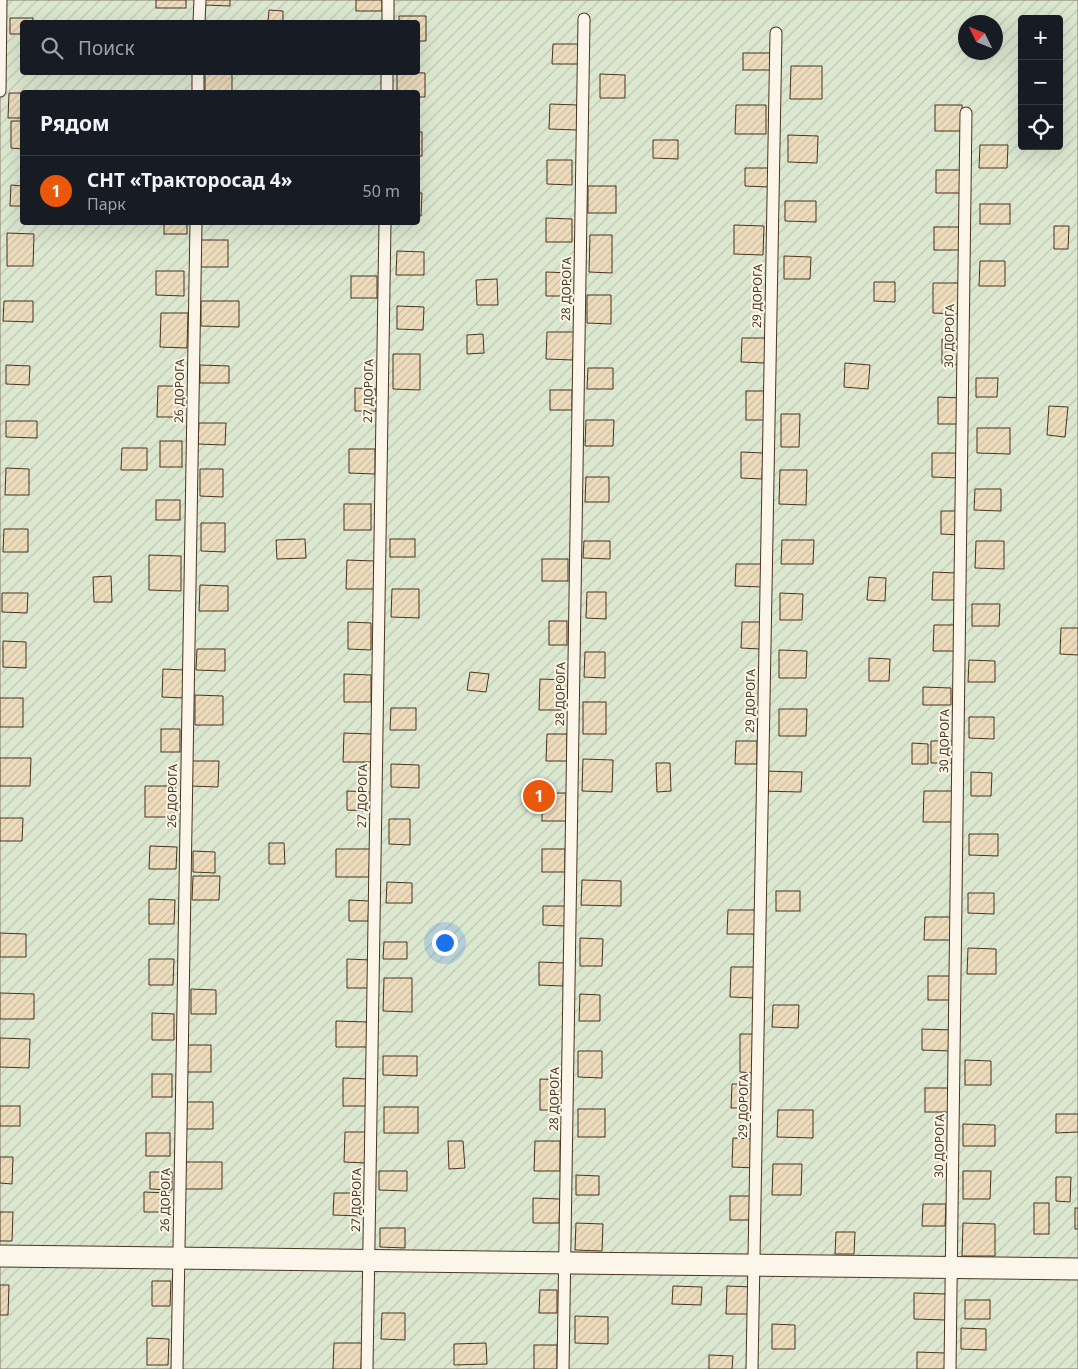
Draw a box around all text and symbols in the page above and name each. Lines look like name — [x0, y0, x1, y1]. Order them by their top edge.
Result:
north arrow — [958, 15, 1003, 60]
map controls — [1018, 15, 1063, 150]
button: + — [1018, 15, 1063, 60]
search box — [20, 20, 420, 75]
icon: search — [38, 34, 66, 62]
text: Поиск — [78, 35, 134, 61]
button: − — [1018, 60, 1063, 105]
button: locate — [1018, 105, 1063, 150]
text: Рядом — [40, 109, 110, 137]
text: СНТ «Тракторосад 4» — [87, 167, 292, 193]
text: 1 — [51, 180, 61, 202]
text: 50 m — [363, 180, 400, 202]
text: Парк — [87, 193, 126, 215]
street label: 28 ДОРОГА — [557, 256, 575, 321]
street label: 29 ДОРОГА — [748, 263, 766, 328]
street label: 30 ДОРОГА — [940, 303, 958, 368]
street label: 26 ДОРОГА — [170, 358, 188, 423]
street label: 27 ДОРОГА — [359, 358, 377, 423]
street label: 28 ДОРОГА — [551, 661, 569, 726]
street label: 29 ДОРОГА — [741, 668, 759, 733]
street label: 30 ДОРОГА — [935, 708, 953, 773]
street label: 26 ДОРОГА — [163, 763, 181, 828]
street label: 27 ДОРОГА — [353, 763, 371, 828]
pin: 1 — [523, 777, 555, 815]
your location — [432, 930, 458, 956]
street label: 28 ДОРОГА — [545, 1066, 563, 1131]
street label: 29 ДОРОГА — [734, 1073, 752, 1138]
street label: 30 ДОРОГА — [930, 1113, 948, 1178]
street label: 26 ДОРОГА — [156, 1167, 174, 1232]
street label: 27 ДОРОГА — [347, 1167, 365, 1232]

